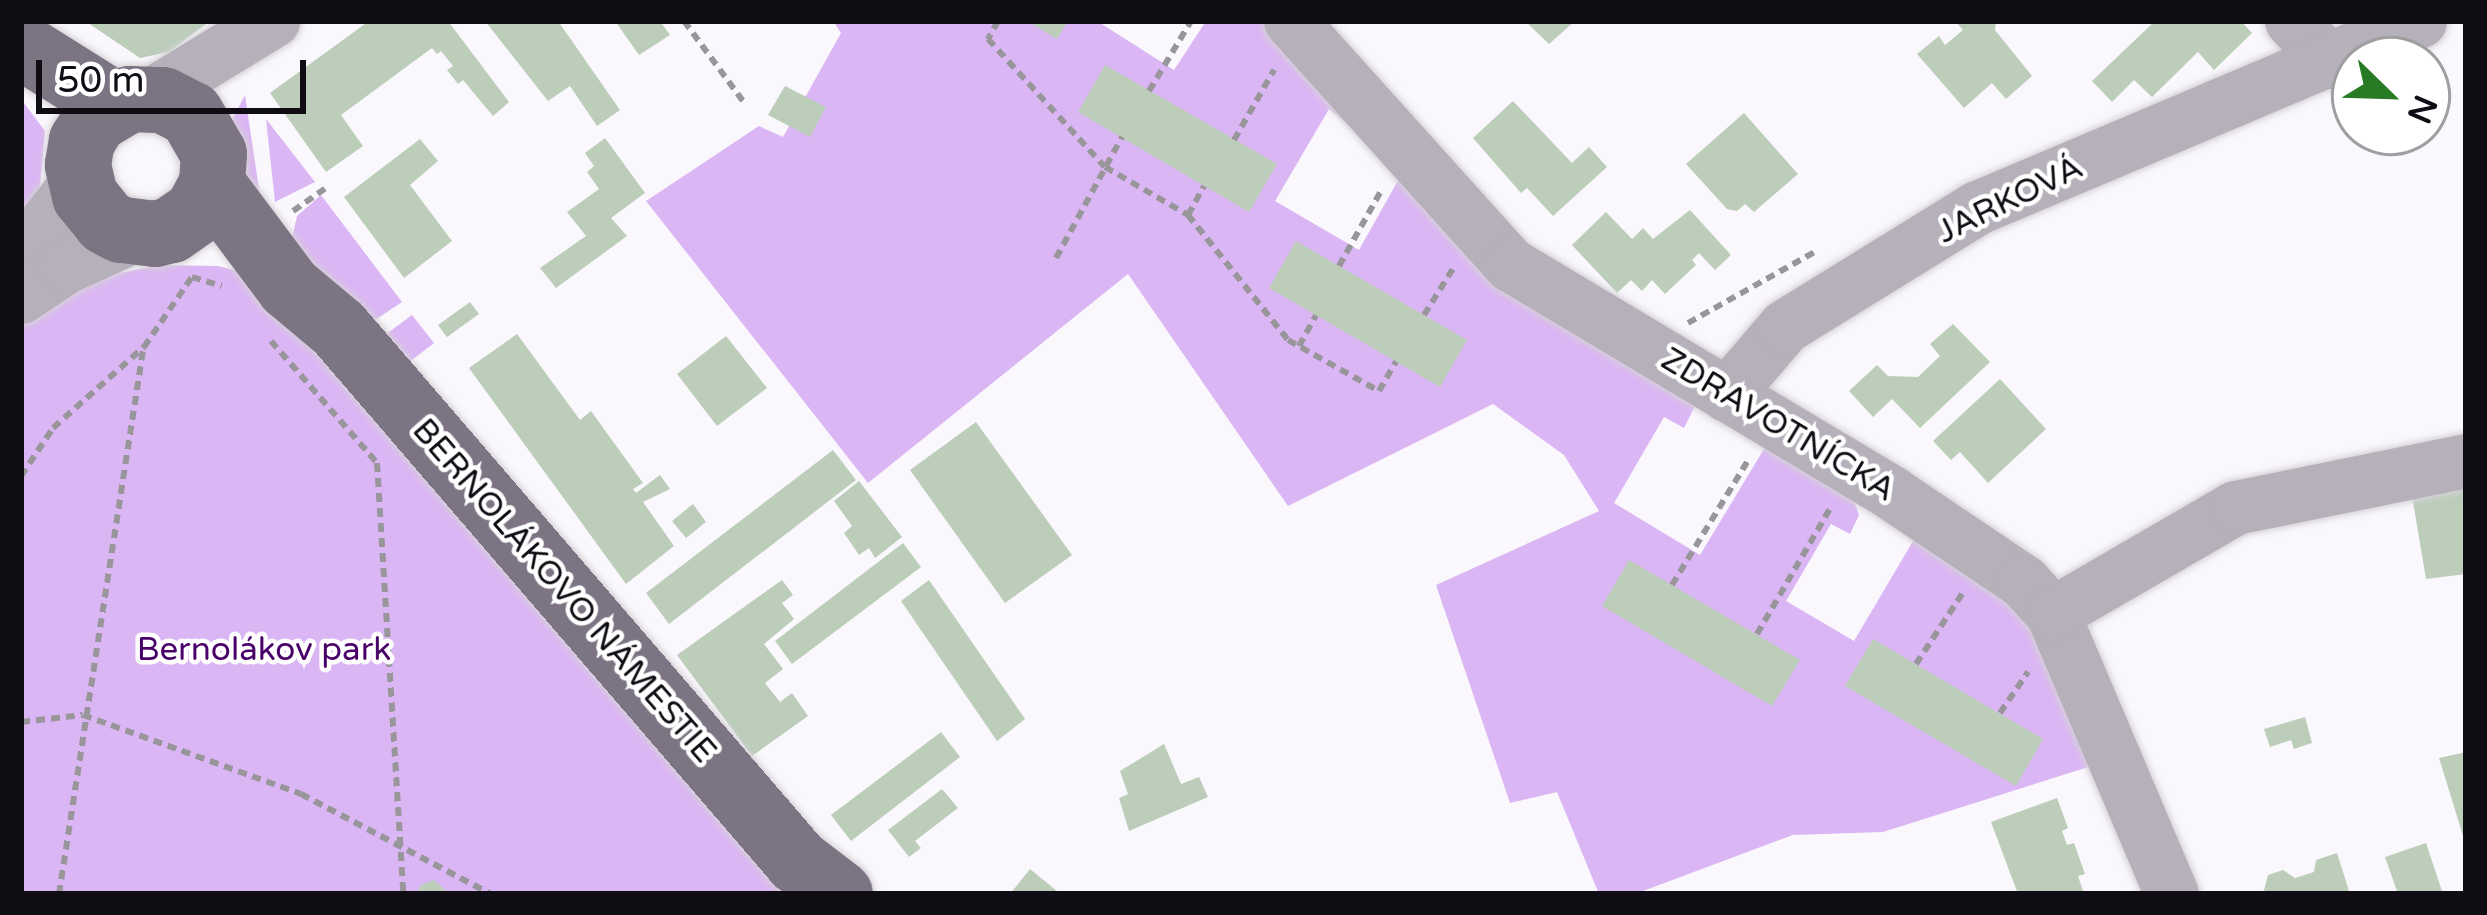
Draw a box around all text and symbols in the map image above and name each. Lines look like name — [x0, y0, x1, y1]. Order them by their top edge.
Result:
scale bar — [42, 36, 312, 110]
north arrow — [2331, 36, 2451, 156]
text: 50 m — [57, 59, 145, 102]
text: N — [2399, 89, 2445, 129]
street label: JARKOVÁ — [1931, 148, 2089, 252]
street label: ZDRAVOTNÍCKA — [1654, 340, 1902, 510]
street label: BERNOLÁKOVO NÁMESTIE — [404, 411, 724, 771]
park label: Bernolákov park — [137, 630, 391, 670]

